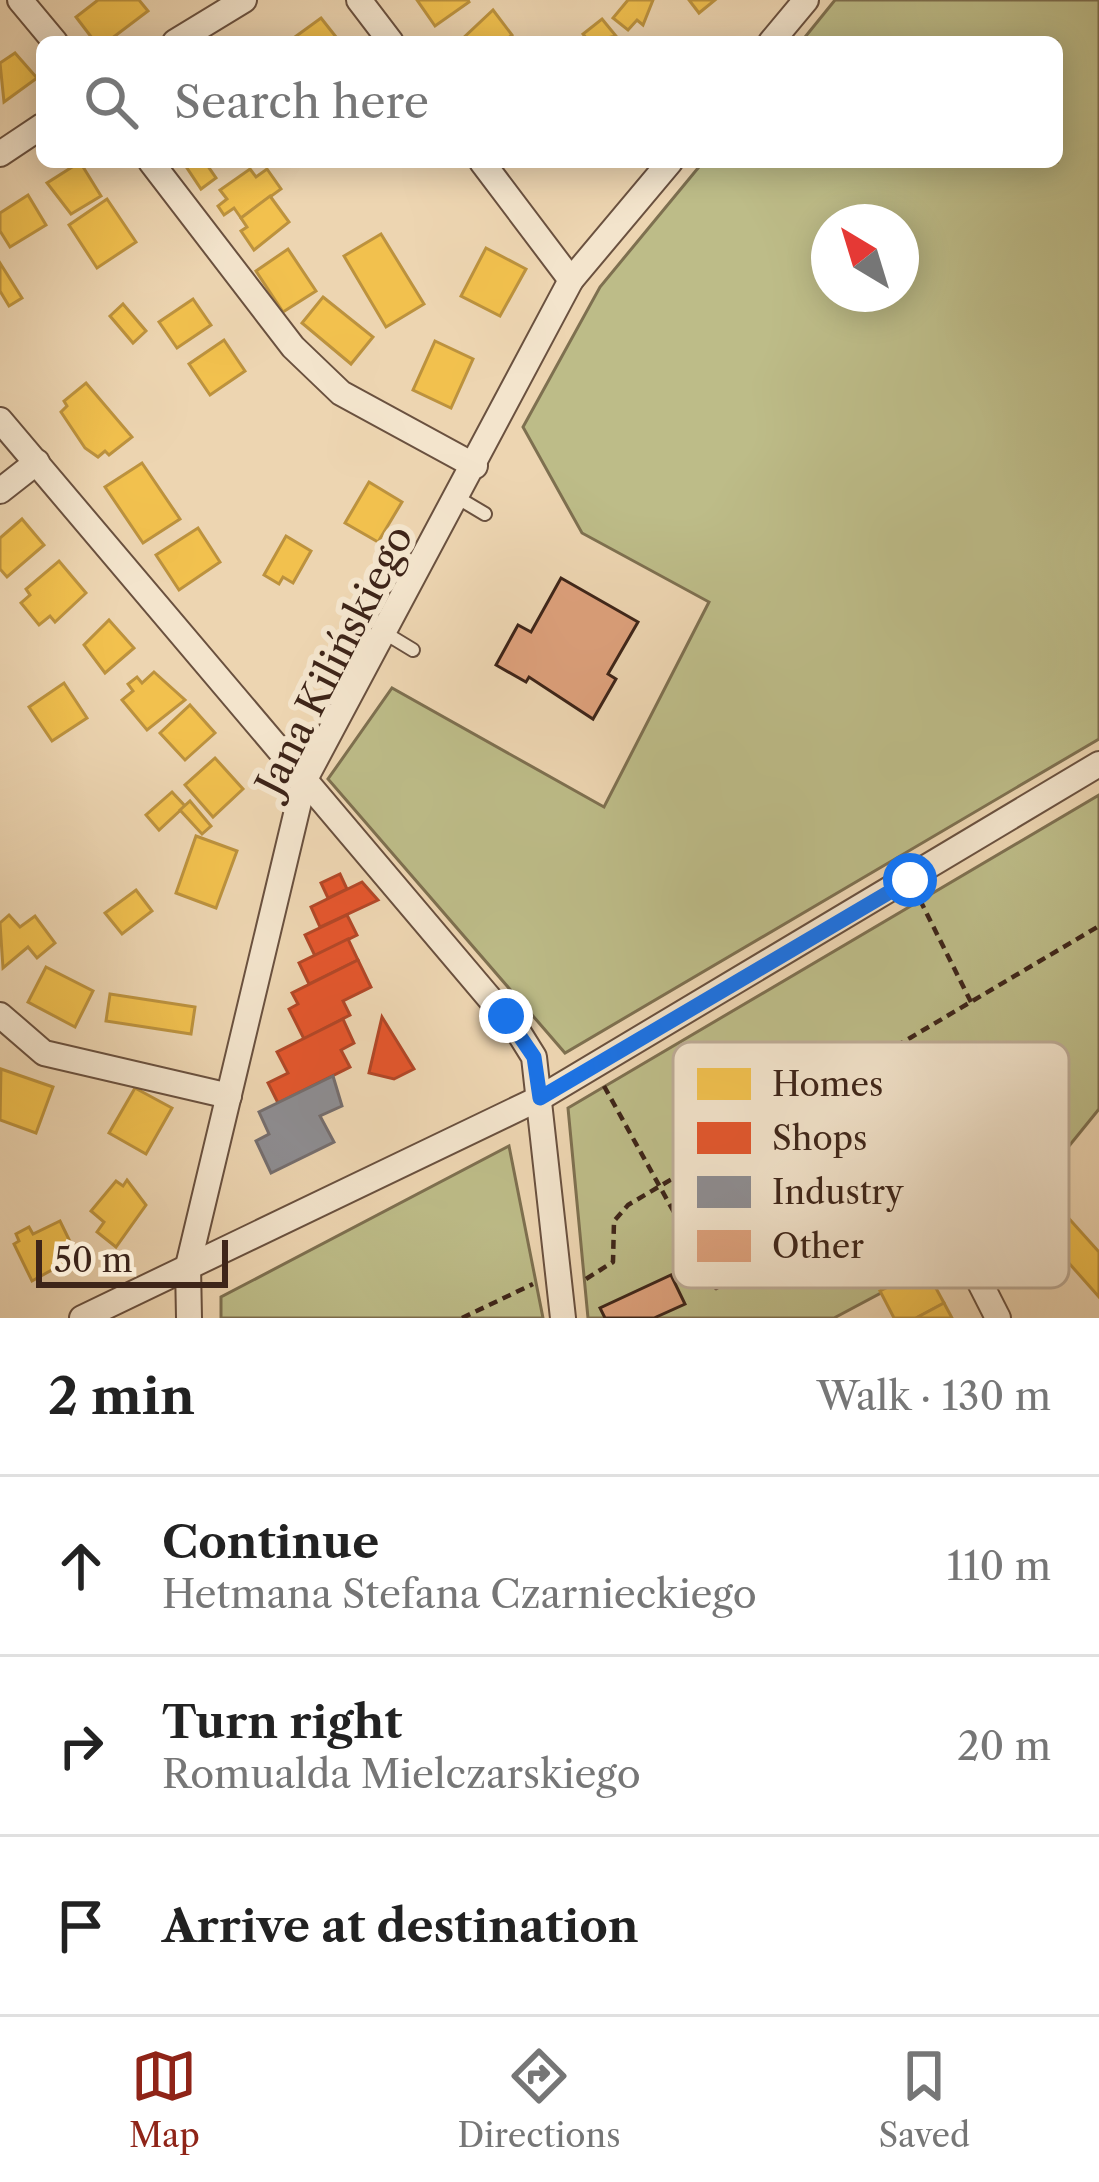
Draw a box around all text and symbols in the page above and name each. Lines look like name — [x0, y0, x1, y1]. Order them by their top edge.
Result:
search box — [36, 36, 1063, 168]
icon: search — [78, 69, 144, 135]
text: Search here — [174, 74, 429, 130]
north arrow — [811, 204, 919, 312]
street label: Jana Kilińskiego — [243, 517, 423, 808]
route start — [883, 853, 937, 907]
route end — [479, 989, 533, 1043]
legend — [673, 1042, 1069, 1288]
text: Homes — [772, 1064, 883, 1105]
text: Shops — [772, 1118, 867, 1159]
text: Industry — [772, 1172, 904, 1213]
text: Other — [772, 1226, 864, 1267]
scale bar — [36, 1234, 228, 1287]
text: 50 m — [54, 1240, 132, 1281]
text: 2 min — [48, 1365, 195, 1427]
text: Walk · 130 m — [817, 1372, 1051, 1420]
text: Continue — [162, 1514, 379, 1570]
icon: ahead — [48, 1533, 114, 1599]
text: 110 m — [947, 1542, 1051, 1590]
text: Hetmana Stefana Czarnieckiego — [162, 1570, 757, 1618]
text: Turn right — [162, 1694, 402, 1750]
icon: right — [48, 1713, 114, 1779]
text: 20 m — [957, 1722, 1051, 1770]
text: Romualda Mielczarskiego — [162, 1750, 641, 1798]
icon: arrive — [48, 1893, 114, 1959]
text: Arrive at destination — [162, 1898, 639, 1954]
tab: Map — [129, 2043, 200, 2156]
tab: Directions — [458, 2043, 621, 2156]
tab: Saved — [878, 2043, 970, 2156]

